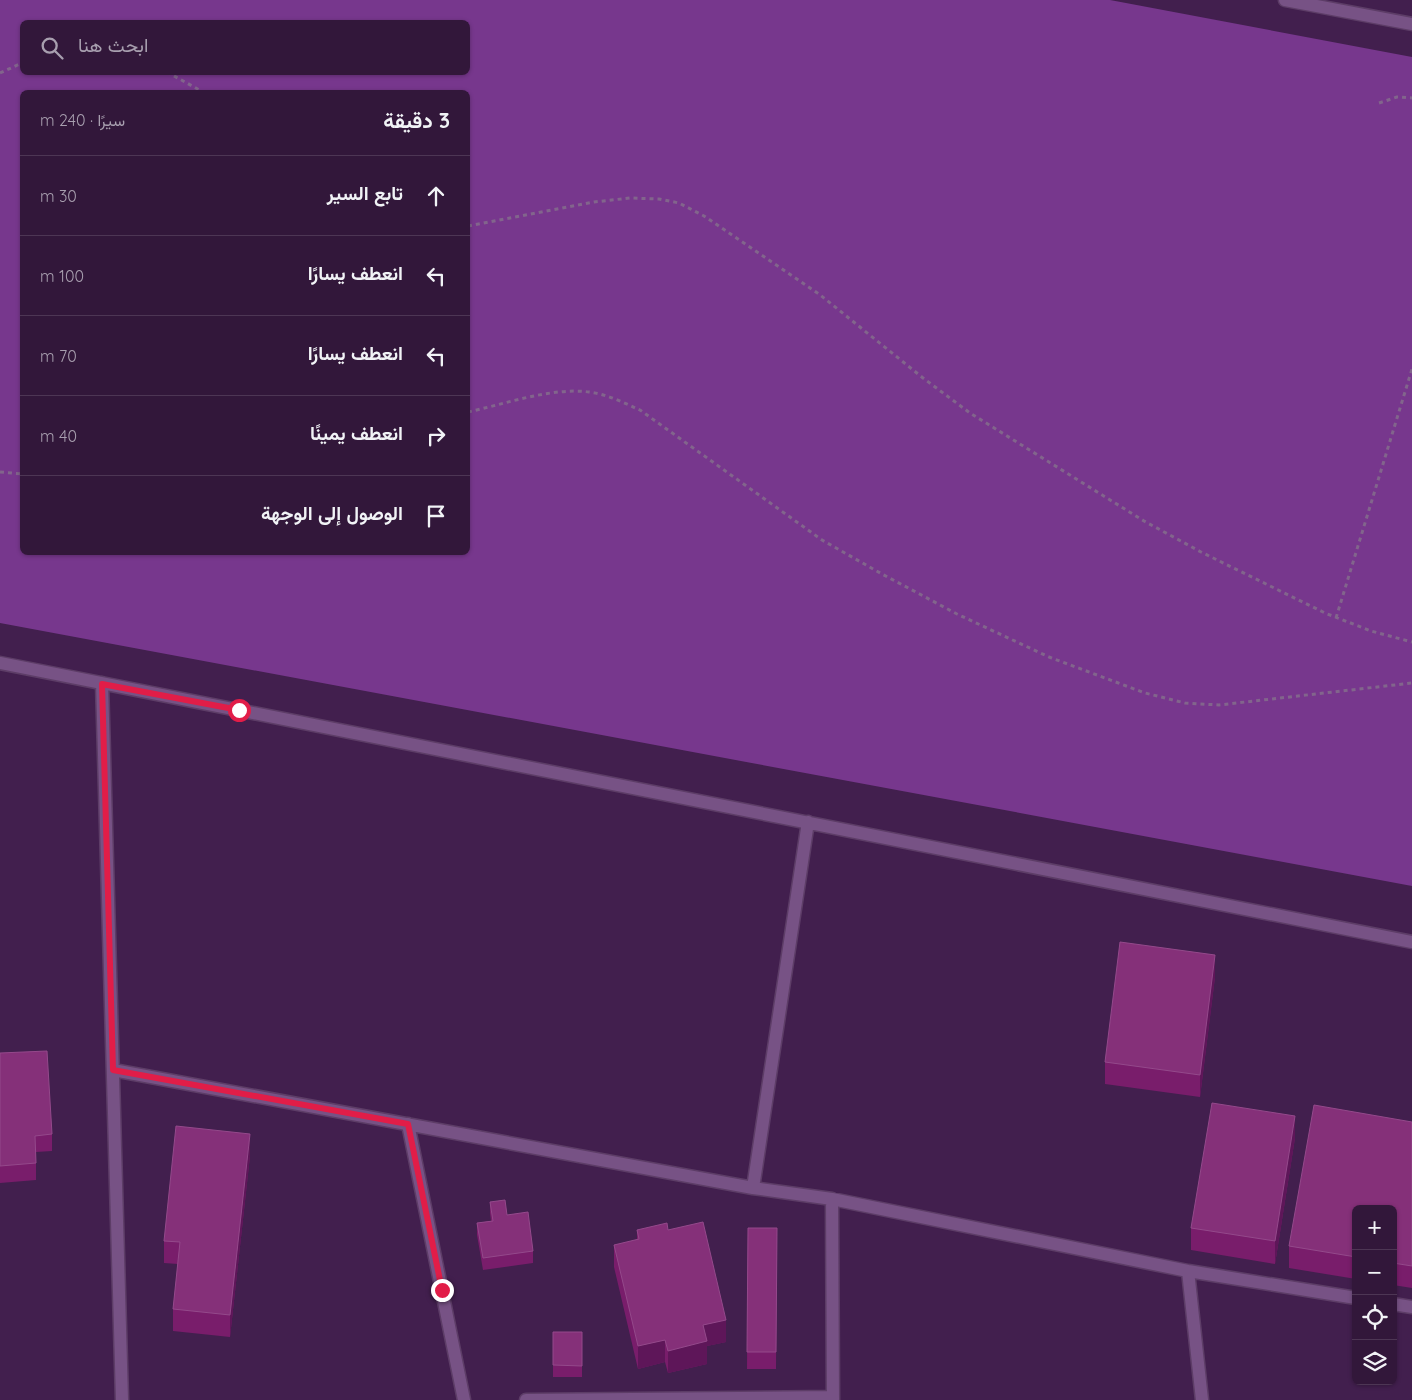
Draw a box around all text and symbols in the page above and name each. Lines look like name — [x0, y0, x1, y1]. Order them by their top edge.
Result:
search box — [20, 20, 470, 75]
text: ابحث هنا — [78, 33, 148, 57]
icon: search — [38, 34, 66, 62]
text: 3 دقيقة — [383, 107, 450, 133]
text: سيرًا · 240 m — [40, 110, 125, 130]
text: تابع السير — [327, 181, 403, 205]
icon: ahead — [422, 182, 450, 210]
text: 30 m — [40, 186, 77, 206]
text: انعطف يسارًا — [308, 261, 403, 285]
icon: left — [422, 262, 450, 290]
text: 100 m — [40, 266, 84, 286]
text: انعطف يسارًا — [308, 341, 403, 365]
icon: left — [422, 342, 450, 370]
text: 70 m — [40, 346, 77, 366]
text: انعطف يمينًا — [310, 421, 403, 445]
icon: right — [422, 422, 450, 450]
text: 40 m — [40, 426, 77, 446]
text: الوصول إلى الوجهة — [261, 501, 403, 525]
icon: arrive — [422, 502, 450, 530]
route start — [228, 699, 251, 722]
map controls — [1352, 1205, 1397, 1385]
button: + — [1352, 1205, 1397, 1250]
button: − — [1352, 1250, 1397, 1295]
route end — [431, 1279, 454, 1302]
button: locate — [1352, 1295, 1397, 1340]
button: layers — [1352, 1340, 1397, 1385]

